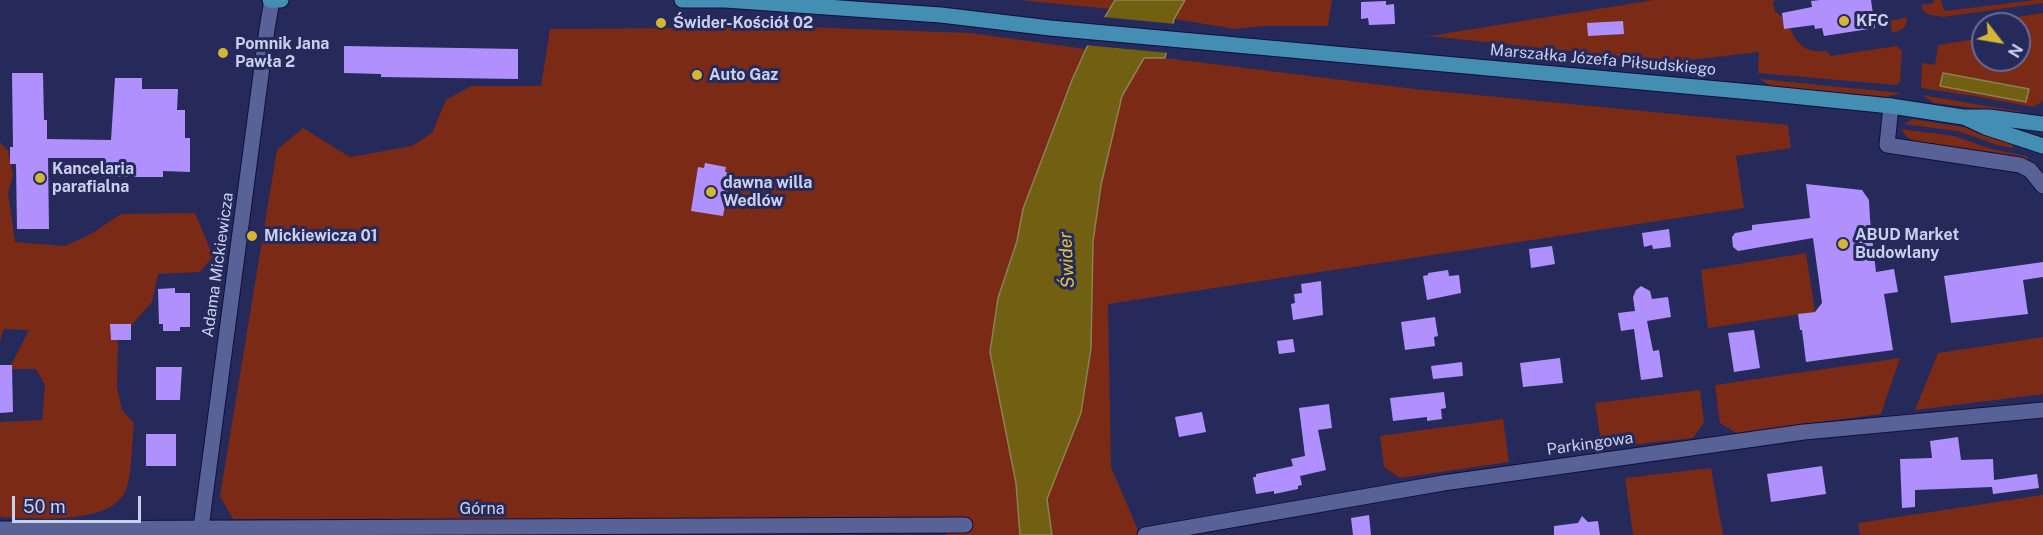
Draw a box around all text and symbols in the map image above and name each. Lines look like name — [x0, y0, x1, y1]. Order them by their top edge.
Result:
place label: KFC — [1856, 11, 1889, 31]
north arrow — [1971, 12, 2031, 72]
place label: Świder-Kościół 02 — [673, 13, 813, 33]
marker: KFC — [1837, 14, 1851, 28]
marker: Świder-Kościół 02 — [654, 16, 668, 30]
place label: Pomnik Jana Pawła 2 — [235, 34, 329, 72]
text: N — [2004, 40, 2027, 61]
street label: Marszałka Józefa Piłsudskiego — [1489, 41, 1717, 79]
marker: Pomnik Jana Pawła 2 — [216, 46, 230, 60]
place label: Auto Gaz — [709, 65, 778, 85]
marker: Auto Gaz — [690, 68, 704, 82]
place label: Kancelaria parafialna — [52, 159, 134, 197]
marker: Kancelaria parafialna — [33, 171, 47, 185]
place label: dawna willa Wedlów — [723, 173, 812, 211]
marker: dawna willa Wedlów — [704, 185, 718, 199]
street label: Adama Mickiewicza — [198, 191, 238, 339]
place label: ABUD Market Budowlany — [1855, 225, 1959, 263]
place label: Mickiewicza 01 — [264, 226, 378, 246]
marker: Mickiewicza 01 — [245, 229, 259, 243]
water label: Świder — [1055, 231, 1079, 289]
marker: ABUD Market Budowlany — [1836, 237, 1850, 251]
street label: Parkingowa — [1545, 428, 1635, 460]
scale bar — [15, 484, 144, 522]
text: 50 m — [23, 496, 66, 517]
street label: Górna — [459, 499, 505, 519]

